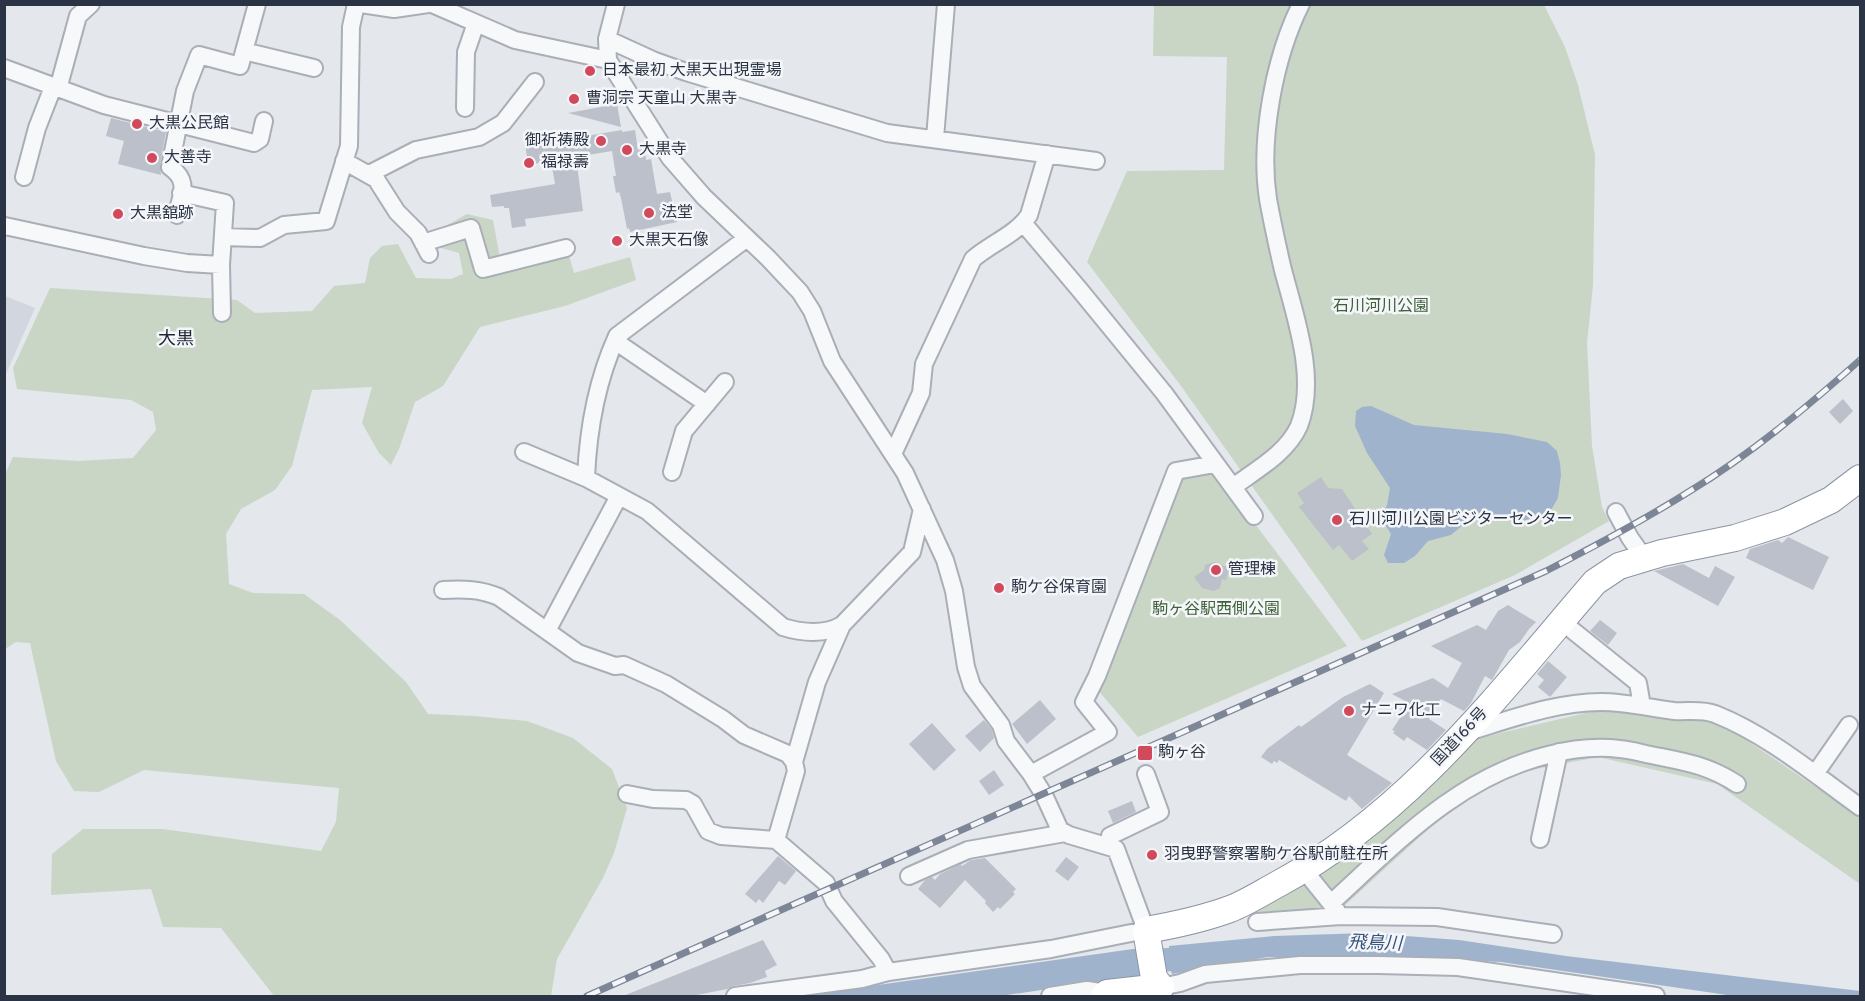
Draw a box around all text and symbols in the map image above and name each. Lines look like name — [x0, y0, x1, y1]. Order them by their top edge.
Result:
place label: 日本最初 大黒天出現霊場 — [602, 61, 782, 81]
marker: 日本最初 大黒天出現霊場 — [583, 64, 597, 78]
place label: 曹洞宗 天童山 大黒寺 — [586, 89, 738, 109]
marker: 曹洞宗 天童山 大黒寺 — [567, 92, 581, 106]
place label: 大黒公民館 — [149, 114, 229, 134]
marker: 大黒公民館 — [130, 117, 144, 131]
place label: 御祈祷殿 — [525, 131, 589, 151]
marker: 御祈祷殿 — [594, 134, 608, 148]
place label: 大黒寺 — [639, 140, 687, 160]
marker: 大黒寺 — [620, 143, 634, 157]
place label: 大善寺 — [164, 148, 212, 168]
marker: 大善寺 — [145, 151, 159, 165]
place label: 福禄壽 — [541, 153, 589, 173]
marker: 福禄壽 — [522, 156, 536, 170]
place label: 法堂 — [661, 203, 693, 223]
place label: 大黒舘跡 — [130, 204, 194, 224]
marker: 法堂 — [642, 206, 656, 220]
marker: 大黒舘跡 — [111, 207, 125, 221]
place label: 大黒天石像 — [629, 231, 709, 251]
marker: 大黒天石像 — [610, 234, 624, 248]
park label: 石川河川公園 — [1333, 297, 1429, 317]
district label: 大黒 — [158, 328, 194, 351]
place label: 石川河川公園ビジターセンター — [1349, 510, 1573, 530]
marker: 石川河川公園ビジターセンター — [1330, 513, 1344, 527]
place label: 管理棟 — [1228, 560, 1276, 580]
marker: 管理棟 — [1209, 563, 1223, 577]
place label: 駒ケ谷保育園 — [1011, 578, 1107, 598]
marker: 駒ケ谷保育園 — [992, 581, 1006, 595]
park label: 駒ヶ谷駅西側公園 — [1152, 600, 1280, 620]
place label: ナニワ化工 — [1361, 701, 1441, 721]
street label: 国道166号 — [1428, 703, 1492, 771]
marker: ナニワ化工 — [1342, 704, 1356, 718]
place label: 駒ヶ谷 — [1158, 743, 1206, 763]
marker: 駒ヶ谷 — [1136, 744, 1154, 762]
place label: 羽曳野警察署駒ケ谷駅前駐在所 — [1164, 845, 1388, 865]
marker: 羽曳野警察署駒ケ谷駅前駐在所 — [1145, 848, 1159, 862]
water label: 飛鳥川 — [1348, 932, 1404, 957]

